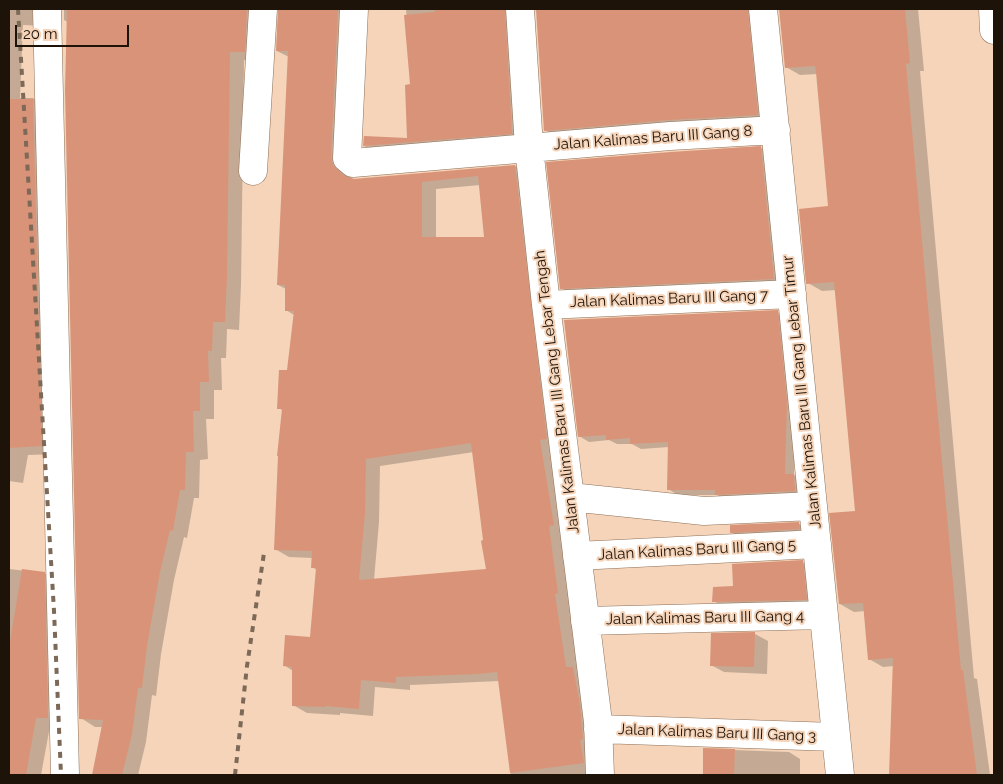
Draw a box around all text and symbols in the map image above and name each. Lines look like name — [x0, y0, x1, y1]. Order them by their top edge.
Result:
scale bar — [18, 15, 131, 47]
text: 20 m — [23, 25, 58, 43]
street label: Jalan Kalimas Baru III Gang 8 — [553, 122, 753, 154]
street label: Jalan Kalimas Baru III Gang Lebar Tengah — [531, 249, 583, 535]
street label: Jalan Kalimas Baru III Gang Lebar Timur — [779, 255, 825, 529]
street label: Jalan Kalimas Baru III Gang 7 — [570, 287, 768, 311]
street label: Jalan Kalimas Baru III Gang 5 — [597, 536, 797, 564]
street label: Jalan Kalimas Baru III Gang 4 — [606, 607, 804, 629]
street label: Jalan Kalimas Baru III Gang 3 — [618, 721, 816, 745]

